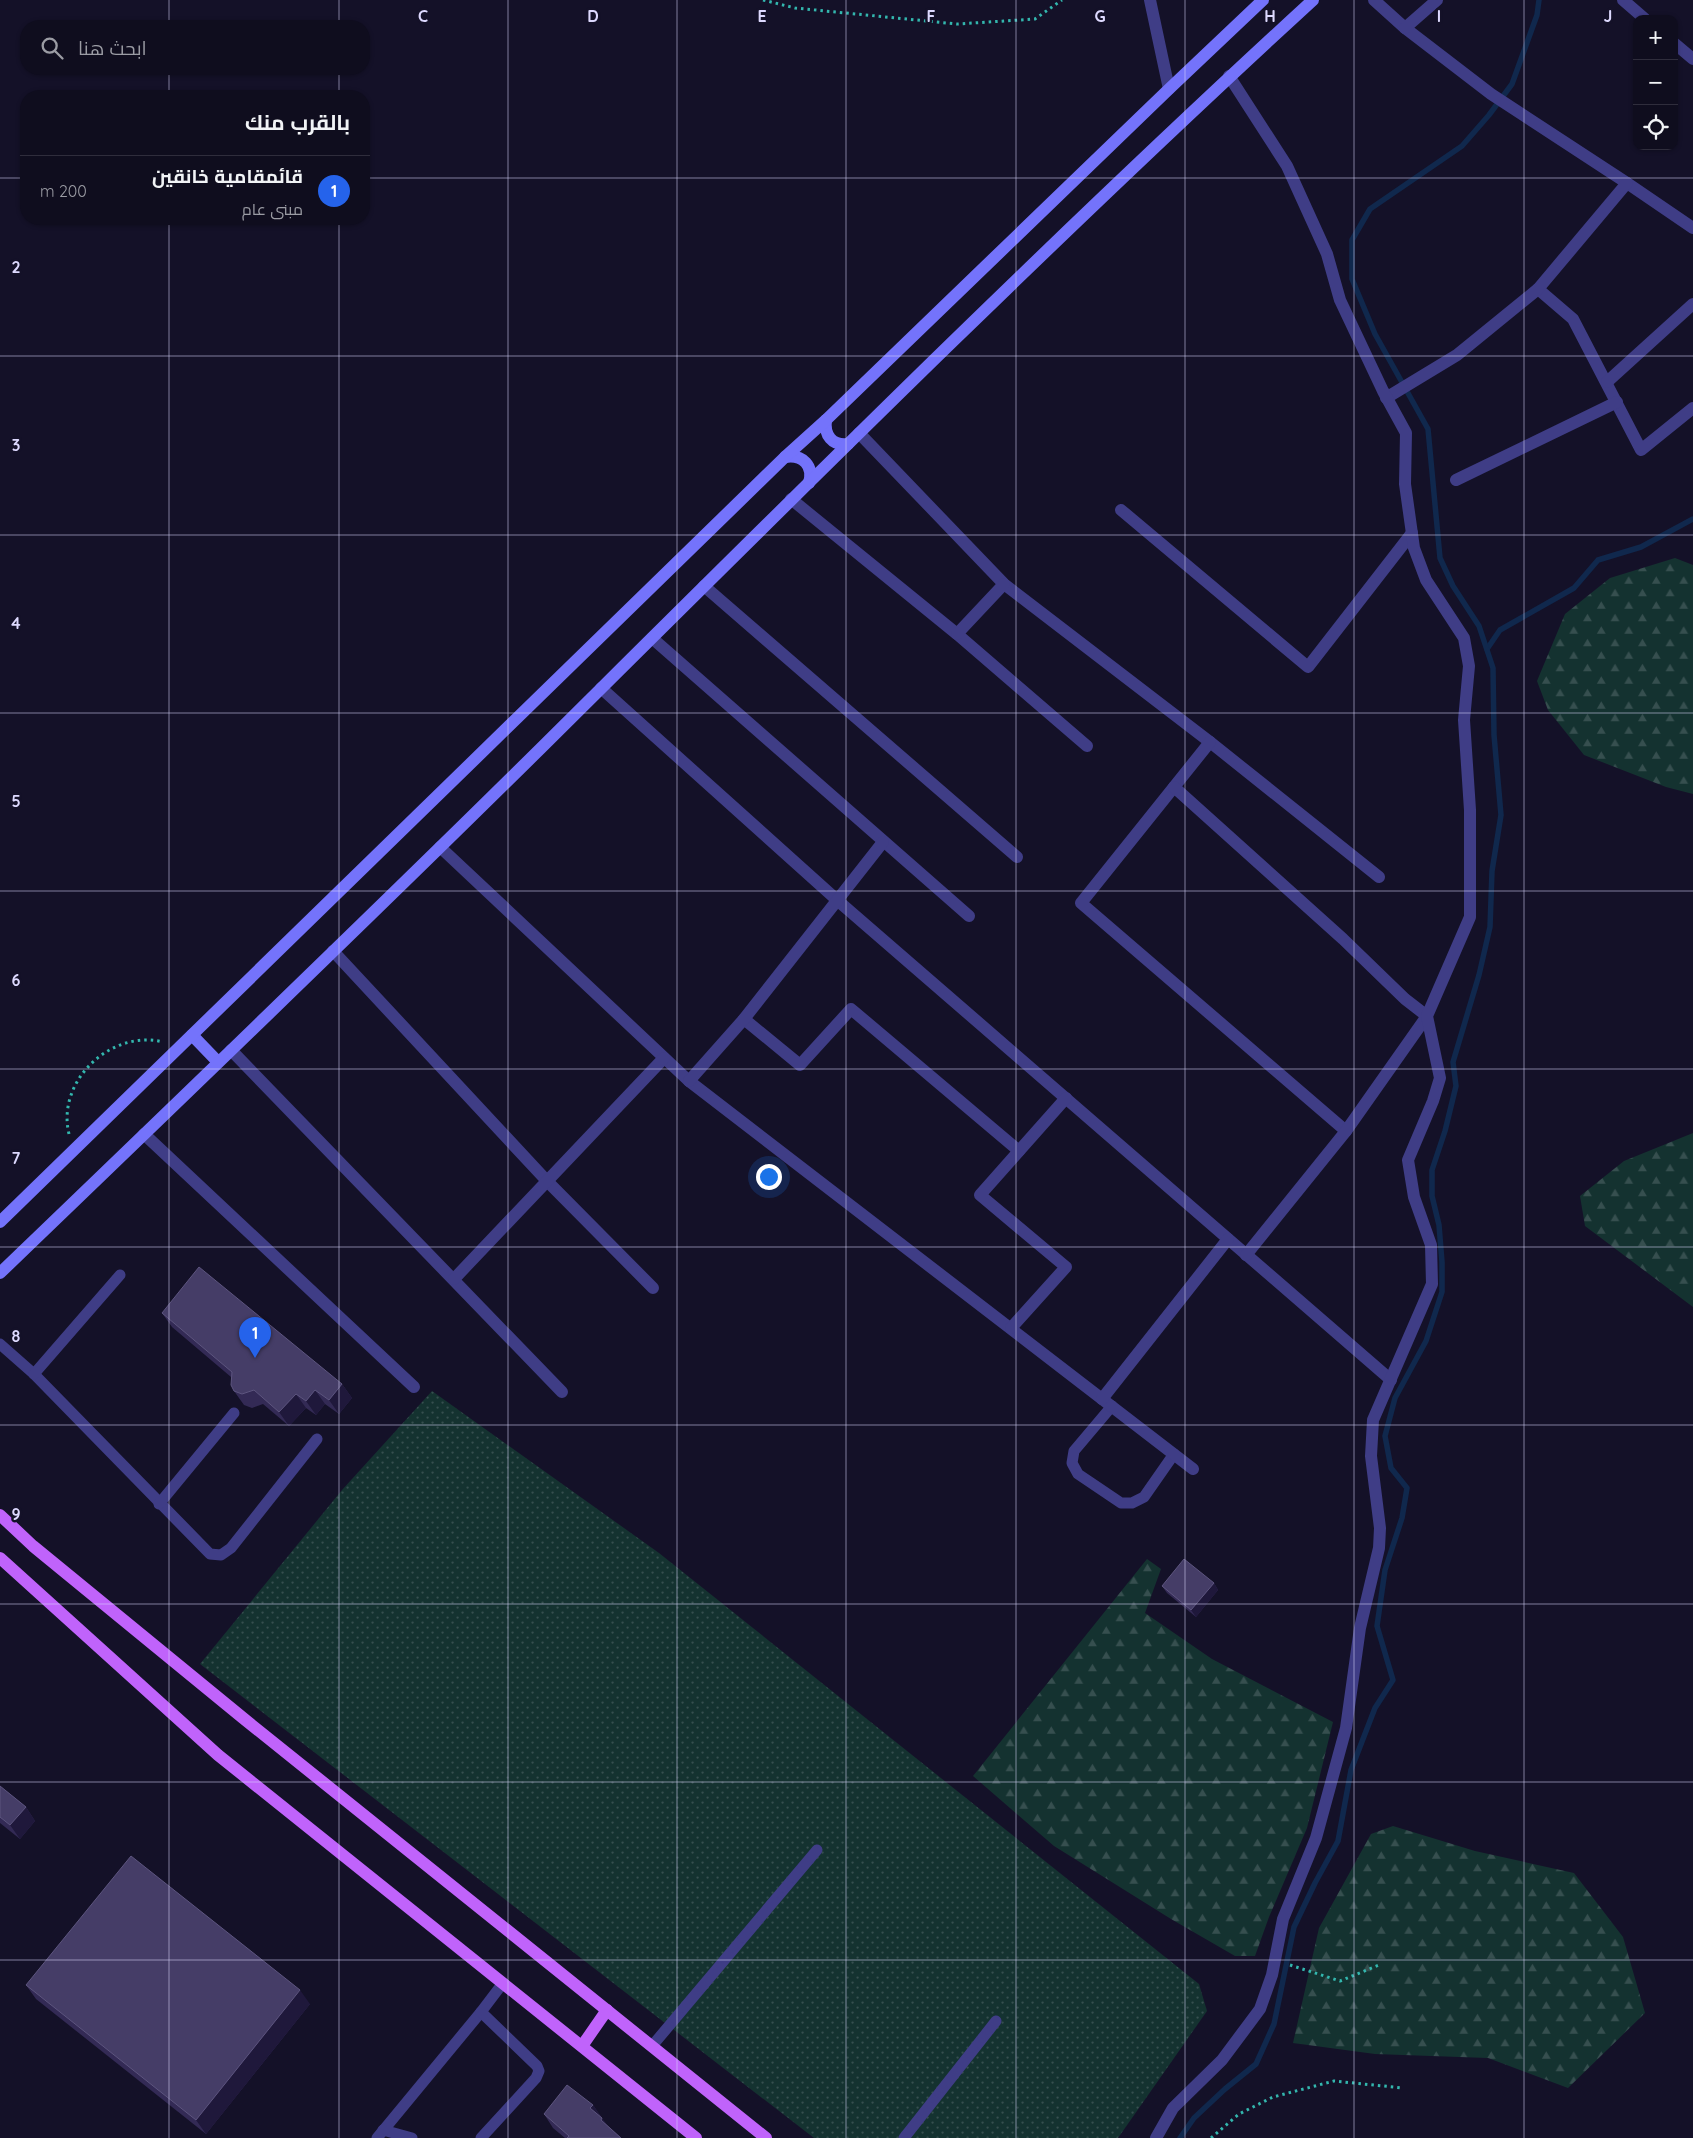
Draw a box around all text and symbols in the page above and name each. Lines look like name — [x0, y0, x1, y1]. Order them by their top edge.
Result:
text: C — [418, 6, 428, 26]
text: D — [587, 6, 599, 26]
text: E — [757, 6, 767, 26]
text: F — [927, 6, 936, 26]
text: G — [1094, 6, 1106, 26]
text: H — [1264, 6, 1276, 26]
text: I — [1437, 6, 1441, 26]
text: J — [1604, 6, 1612, 26]
map controls — [1633, 15, 1678, 150]
button: + — [1633, 15, 1678, 60]
search box — [20, 20, 370, 75]
icon: search — [38, 34, 66, 62]
text: ابحث هنا — [78, 36, 147, 60]
button: − — [1633, 60, 1678, 105]
button: locate — [1633, 105, 1678, 150]
text: بالقرب منك — [245, 109, 350, 135]
text: قائمقامية خانقين — [152, 164, 303, 188]
text: 200 m — [40, 181, 87, 201]
text: 1 — [331, 181, 337, 201]
text: مبنى عام — [242, 199, 303, 219]
text: 2 — [11, 257, 21, 277]
text: 3 — [12, 435, 20, 455]
text: 4 — [11, 613, 21, 633]
text: 5 — [11, 791, 21, 811]
text: 6 — [12, 970, 21, 990]
text: 7 — [12, 1148, 21, 1168]
your location — [756, 1164, 782, 1190]
pin: 1 — [239, 1317, 271, 1358]
text: 8 — [12, 1326, 21, 1346]
text: 9 — [11, 1504, 21, 1524]

